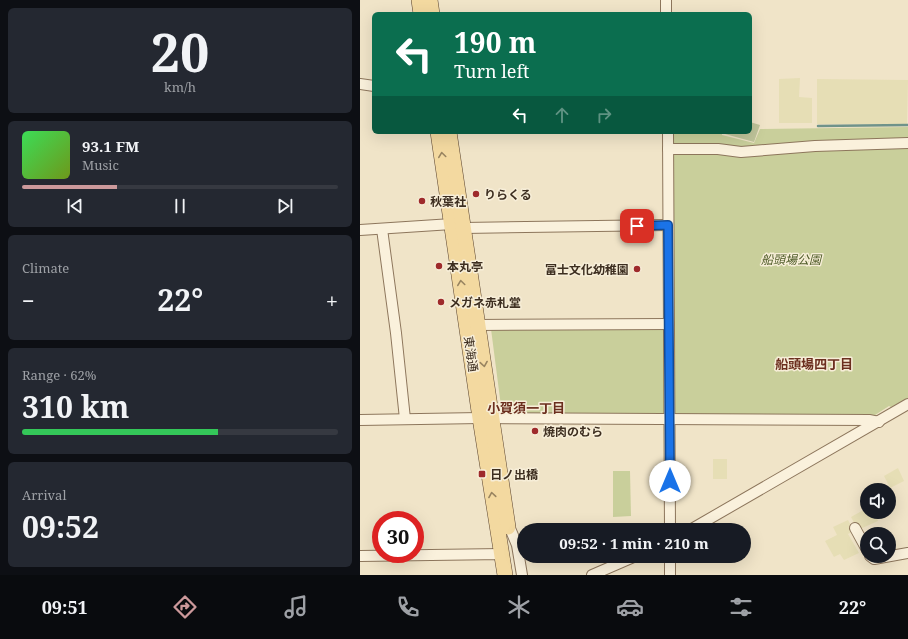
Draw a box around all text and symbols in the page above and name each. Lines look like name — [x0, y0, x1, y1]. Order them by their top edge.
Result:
text: 20 — [151, 16, 209, 87]
text: 190 m — [454, 23, 536, 61]
icon: left — [388, 28, 440, 80]
text: Turn left — [454, 59, 529, 83]
text: km/h — [164, 78, 196, 96]
icon: left — [509, 104, 531, 126]
icon: ahead — [551, 104, 573, 126]
icon: right — [593, 104, 615, 126]
text: 93.1 FM — [82, 136, 139, 156]
one-way arrow — [438, 152, 447, 158]
text: Music — [82, 156, 119, 174]
place label: りらくる — [484, 186, 532, 203]
marker: りらくる — [471, 189, 481, 199]
place label: 秋葉社 — [430, 193, 466, 210]
icon: previous — [64, 195, 86, 217]
icon: pause — [169, 195, 191, 217]
icon: next — [274, 195, 296, 217]
marker: 秋葉社 — [417, 196, 427, 206]
pin — [620, 209, 654, 243]
icon: arrive — [626, 215, 648, 237]
park label: 船頭場公園 — [761, 251, 823, 268]
place label: 本丸亭 — [447, 258, 483, 275]
text: Climate — [22, 259, 69, 277]
marker: 本丸亭 — [434, 261, 444, 271]
place label: 富士文化幼稚園 — [545, 261, 629, 278]
marker: 富士文化幼稚園 — [632, 264, 642, 274]
text: 22° — [157, 279, 203, 320]
one-way arrow — [457, 280, 466, 286]
text: − — [22, 285, 35, 315]
text: + — [326, 285, 338, 315]
place label: メガネ赤札堂 — [449, 294, 521, 311]
marker: メガネ赤札堂 — [436, 297, 446, 307]
street label: 東海通 — [460, 335, 482, 373]
district label: 船頭場四丁目 — [775, 355, 853, 373]
one-way arrow — [479, 361, 488, 367]
text: Range · 62% — [22, 366, 96, 384]
text: 310 km — [22, 386, 129, 427]
district label: 小賀須一丁目 — [487, 399, 565, 417]
place label: 焼肉のむら — [543, 423, 603, 440]
marker: 焼肉のむら — [530, 426, 540, 436]
position arrow — [649, 460, 691, 502]
place label: 日ノ出橋 — [490, 466, 539, 483]
marker: 日ノ出橋 — [477, 469, 487, 479]
map controls — [860, 483, 896, 563]
button: sound — [860, 483, 896, 519]
text: Arrival — [22, 486, 66, 504]
one-way arrow — [489, 492, 497, 498]
text: 09:52 — [22, 506, 99, 547]
speed limit sign: 30 — [372, 511, 424, 563]
button: search — [860, 527, 896, 563]
text: 09:52 · 1 min · 210 m — [559, 533, 709, 553]
icon: directions — [171, 593, 199, 621]
icon: music — [282, 593, 310, 621]
icon: phone — [394, 593, 422, 621]
icon: climate — [505, 593, 533, 621]
icon: car — [616, 593, 644, 621]
icon: filters — [727, 593, 755, 621]
text: 09:51 — [42, 595, 88, 619]
text: 22° — [839, 595, 866, 619]

